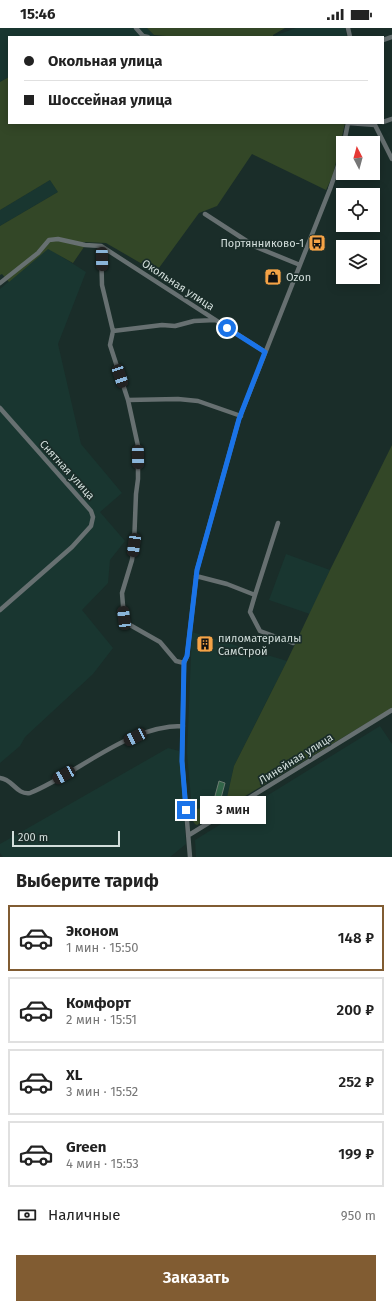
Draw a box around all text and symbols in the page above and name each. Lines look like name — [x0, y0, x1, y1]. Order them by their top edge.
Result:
text: 15:46 — [20, 5, 55, 23]
text: Окольная улица — [48, 52, 162, 70]
text: Шоссейная улица — [48, 91, 172, 109]
north arrow — [336, 136, 380, 180]
map controls — [336, 136, 380, 284]
button: locate — [336, 188, 380, 232]
bus stop icon: Портянниково-1 — [307, 233, 327, 253]
place label: Портянниково-1 — [220, 237, 304, 250]
button: layers — [336, 240, 380, 284]
car — [96, 247, 108, 271]
street label: Окольная улица — [139, 257, 217, 313]
shop icon: Ozon — [263, 267, 283, 287]
place label: Ozon — [286, 271, 311, 284]
route start — [218, 319, 236, 337]
car — [111, 363, 129, 389]
street label: Снятная улица — [37, 438, 97, 502]
car — [132, 445, 144, 469]
car — [126, 532, 142, 558]
car — [117, 605, 131, 631]
place label: пиломатериалы СамСтрой — [218, 632, 301, 658]
building icon: пиломатериалы СамСтрой — [195, 634, 215, 654]
car — [122, 726, 148, 748]
street label: Линейная улица — [256, 731, 336, 787]
car — [51, 764, 77, 786]
callout: 3 мин — [200, 796, 266, 824]
route end — [177, 801, 195, 819]
text: 3 мин — [216, 802, 250, 817]
scale bar — [12, 829, 120, 848]
text: 200 m — [18, 831, 48, 844]
text: Выберите тариф — [16, 870, 159, 892]
icon: car — [18, 920, 54, 956]
text: Эконом — [66, 922, 119, 940]
text: 148 ₽ — [338, 929, 374, 947]
text: 1 мин · 15:50 — [66, 940, 138, 955]
icon: car — [18, 992, 54, 1028]
text: Комфорт — [66, 994, 131, 1012]
text: 200 ₽ — [336, 1001, 374, 1019]
text: 2 мин · 15:51 — [66, 1012, 137, 1027]
icon: car — [18, 1064, 54, 1100]
text: XL — [66, 1066, 82, 1084]
text: 252 ₽ — [338, 1073, 374, 1091]
text: 3 мин · 15:52 — [66, 1084, 138, 1099]
icon: car — [18, 1136, 54, 1172]
text: Green — [66, 1138, 106, 1156]
text: 199 ₽ — [338, 1145, 374, 1163]
text: 4 мин · 15:53 — [66, 1156, 139, 1171]
icon: cash — [16, 1204, 38, 1226]
text: Наличные — [48, 1206, 120, 1224]
text: 950 m — [341, 1208, 376, 1223]
button: Заказать — [16, 1255, 376, 1301]

